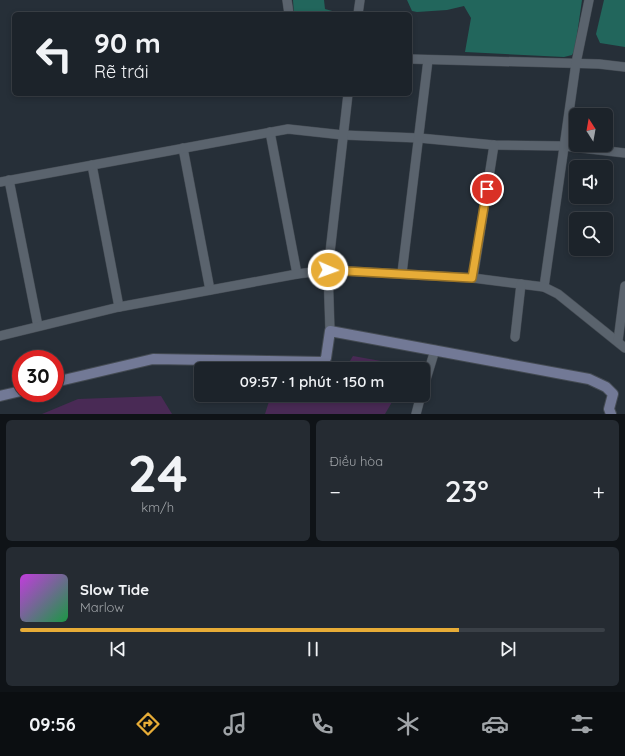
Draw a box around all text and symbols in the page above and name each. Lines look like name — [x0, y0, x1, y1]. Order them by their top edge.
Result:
text: 90 m — [94, 25, 161, 60]
icon: left — [28, 28, 80, 80]
text: Rẽ trái — [94, 60, 149, 83]
north arrow — [569, 108, 613, 152]
map controls — [569, 108, 613, 256]
button: sound — [569, 160, 613, 204]
pin — [470, 172, 504, 206]
icon: arrive — [476, 178, 498, 200]
button: search — [569, 212, 613, 256]
position arrow — [307, 249, 349, 291]
speed limit sign: 30 — [12, 350, 64, 402]
text: 09:57 · 1 phút · 150 m — [240, 372, 384, 391]
text: 24 — [128, 440, 188, 505]
text: Điều hòa — [330, 453, 383, 469]
text: 23° — [445, 472, 489, 510]
text: − — [330, 478, 341, 506]
text: + — [593, 478, 605, 506]
text: km/h — [141, 499, 174, 515]
text: Slow Tide — [80, 580, 149, 599]
text: Marlow — [80, 599, 124, 615]
icon: previous — [107, 638, 129, 660]
icon: pause — [302, 638, 324, 660]
icon: next — [497, 638, 519, 660]
icon: directions — [134, 710, 162, 738]
icon: music — [221, 710, 249, 738]
icon: phone — [308, 710, 336, 738]
icon: climate — [394, 710, 422, 738]
icon: car — [481, 710, 509, 738]
icon: filters — [568, 710, 596, 738]
text: 09:56 — [29, 713, 76, 736]

